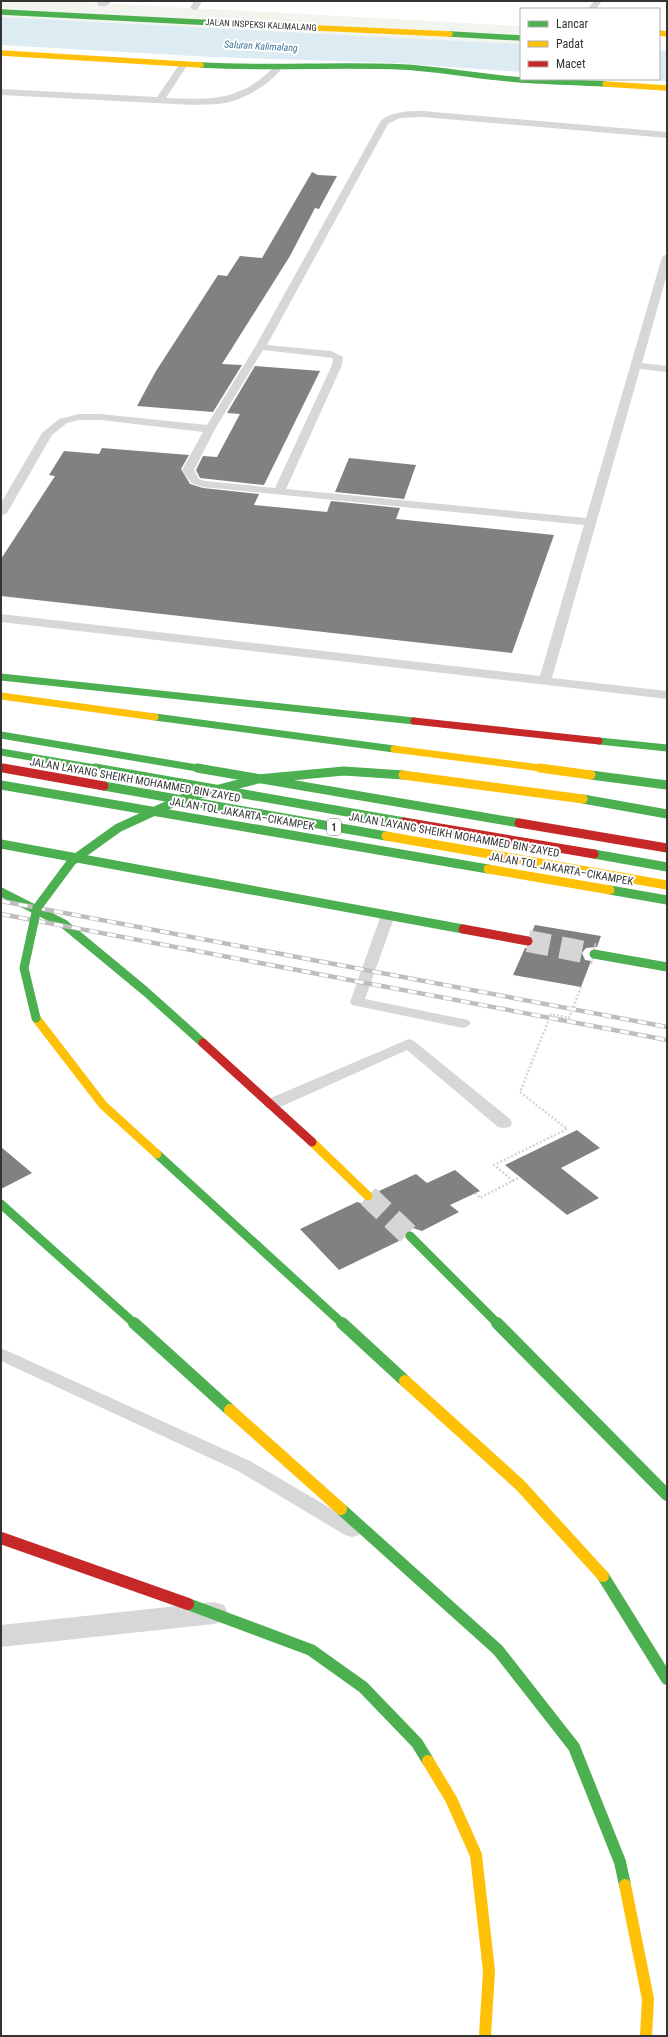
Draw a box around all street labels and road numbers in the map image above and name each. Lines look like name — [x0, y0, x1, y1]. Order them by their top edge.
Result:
street label: JALAN INSPEKSI KALIMALANG — [205, 17, 317, 33]
street label: JALAN LAYANG SHEIKH MOHAMMED BIN ZAYED — [29, 755, 241, 805]
street label: JALAN TOL JAKARTA–CIKAMPEK — [169, 795, 315, 833]
street label: JALAN LAYANG SHEIKH MOHAMMED BIN ZAYED — [348, 810, 560, 860]
road number: 1 — [327, 819, 341, 835]
street label: JALAN TOL JAKARTA–CIKAMPEK — [488, 850, 634, 888]

